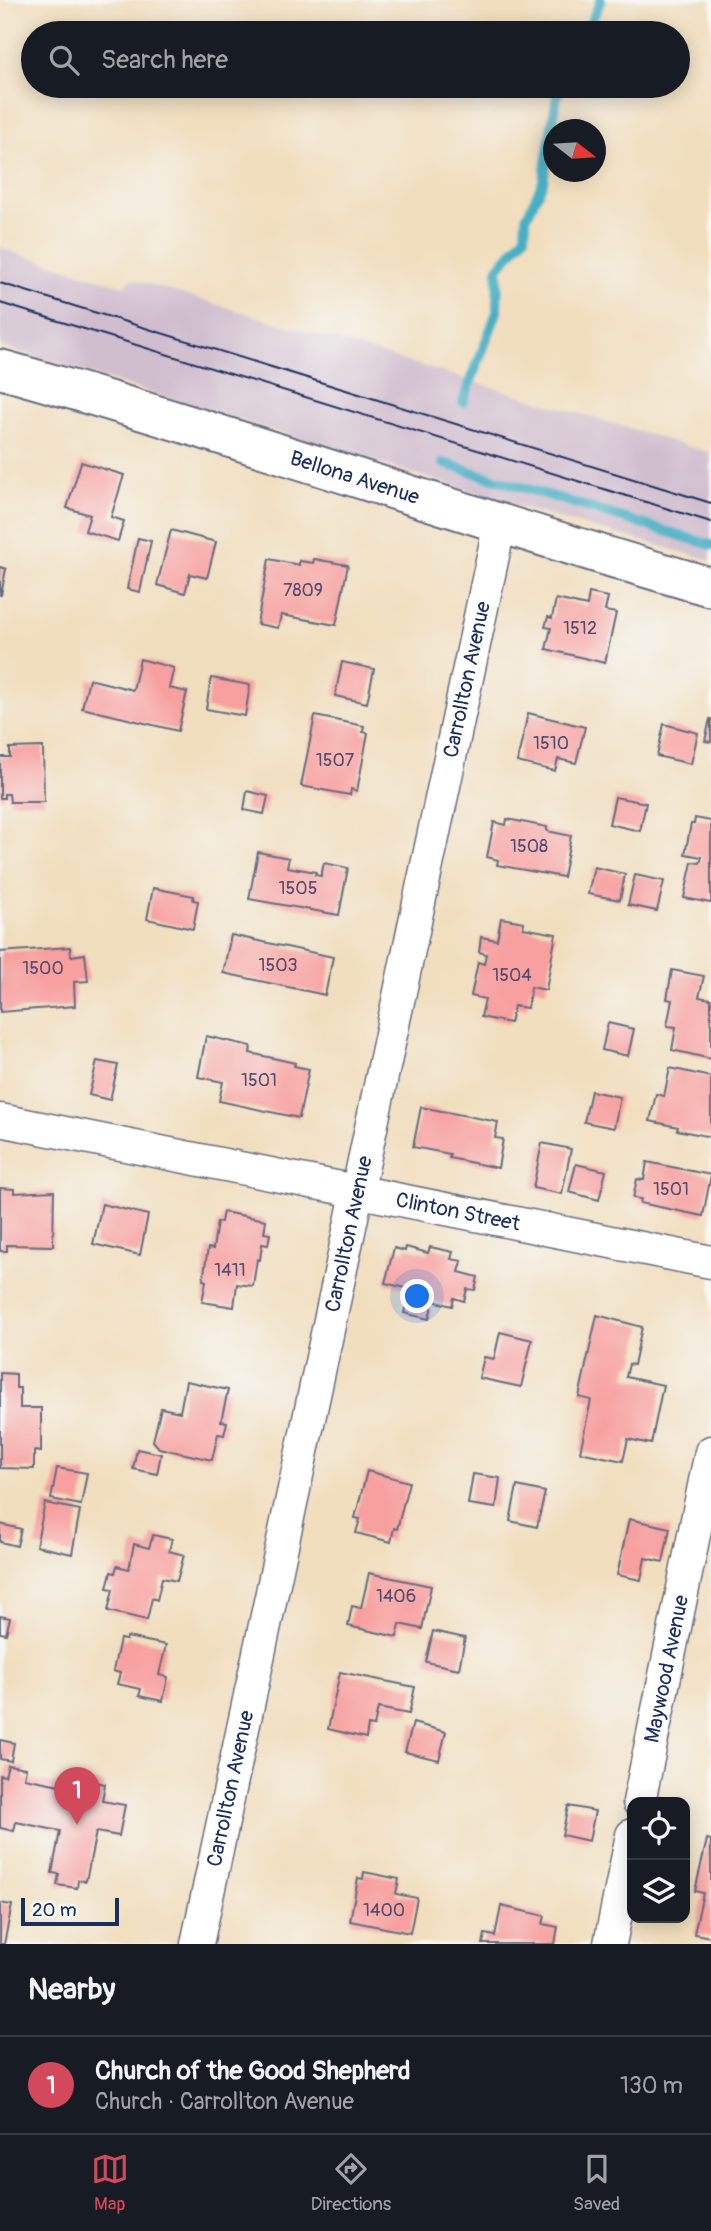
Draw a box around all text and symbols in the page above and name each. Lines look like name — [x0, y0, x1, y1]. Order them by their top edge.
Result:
search box — [21, 21, 690, 98]
icon: search — [45, 41, 83, 79]
text: Search here — [101, 44, 228, 76]
north arrow — [543, 119, 606, 182]
street label: Bellona Avenue — [287, 444, 423, 511]
house number: 7809 — [283, 579, 323, 602]
street label: Carrollton Avenue — [437, 598, 497, 760]
house number: 1512 — [563, 617, 597, 640]
house number: 1510 — [533, 732, 569, 755]
house number: 1507 — [316, 749, 355, 772]
house number: 1508 — [510, 835, 548, 858]
house number: 1505 — [279, 877, 317, 900]
house number: 1503 — [258, 954, 298, 977]
house number: 1500 — [22, 957, 64, 980]
house number: 1504 — [492, 964, 532, 987]
house number: 1501 — [241, 1069, 277, 1092]
street label: Carrollton Avenue — [319, 1153, 378, 1315]
house number: 1501 — [653, 1178, 689, 1201]
street label: Clinton Street — [393, 1186, 523, 1237]
house number: 1411 — [214, 1259, 246, 1282]
your location — [400, 1279, 434, 1313]
house number: 1406 — [376, 1585, 416, 1608]
street label: Maywood Avenue — [638, 1592, 695, 1745]
street label: Carrollton Avenue — [200, 1707, 260, 1869]
pin: 1 — [54, 1767, 100, 1825]
map controls — [627, 1797, 690, 1923]
button: locate — [627, 1797, 690, 1860]
button: layers — [627, 1860, 690, 1923]
scale bar — [21, 1895, 119, 1927]
text: 20 m — [32, 1898, 77, 1922]
house number: 1400 — [363, 1899, 405, 1922]
text: Nearby — [28, 1971, 115, 2008]
text: Church of the Good Shepherd — [95, 2055, 410, 2087]
text: 1 — [47, 2071, 56, 2100]
text: 130 m — [620, 2071, 683, 2100]
text: Church · Carrollton Avenue — [95, 2087, 354, 2116]
tab: Map — [91, 2150, 129, 2216]
tab: Directions — [311, 2150, 391, 2216]
tab: Saved — [573, 2150, 620, 2216]

